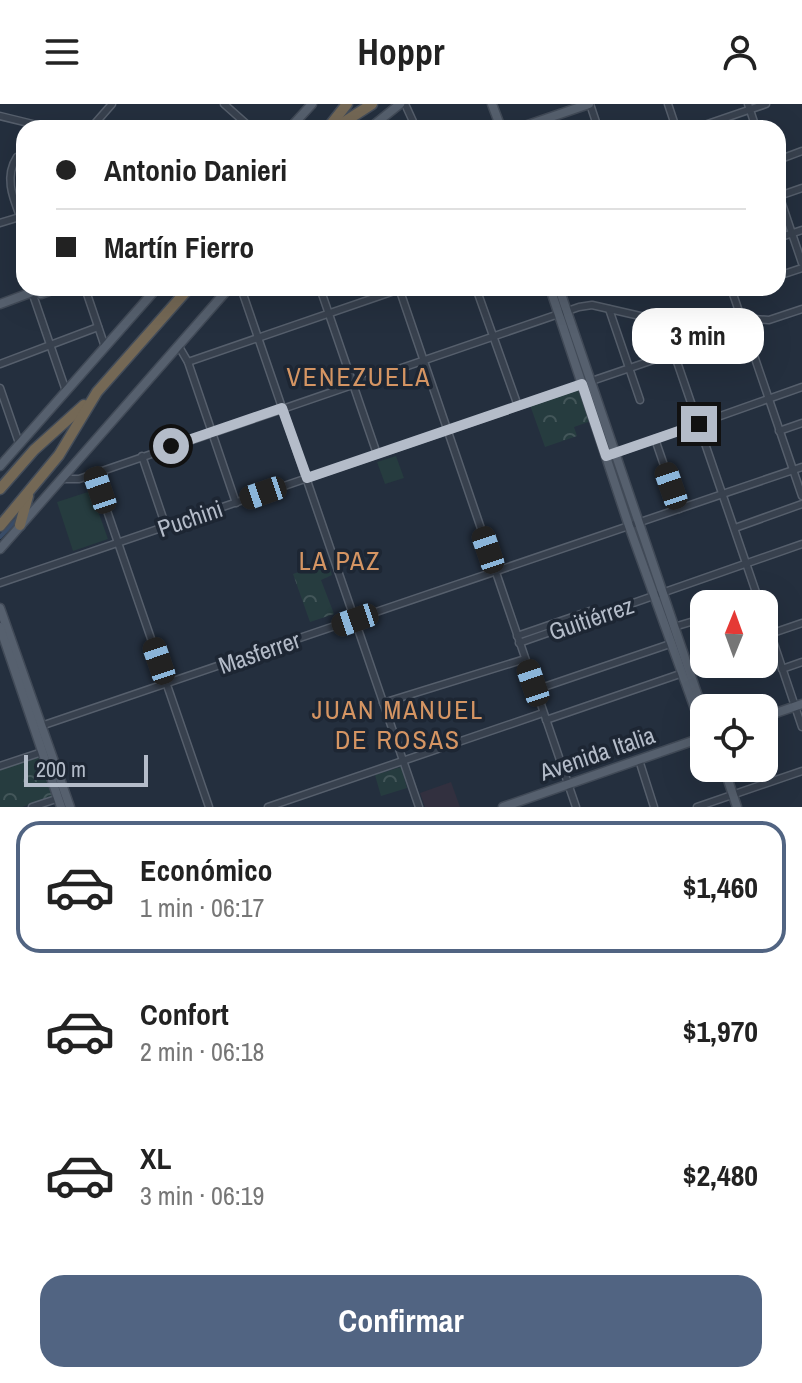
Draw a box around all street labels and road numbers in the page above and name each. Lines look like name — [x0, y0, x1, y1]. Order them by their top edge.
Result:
street label: Puchini — [153, 492, 227, 544]
street label: Guitiérrez — [544, 589, 638, 647]
street label: Masferrer — [214, 623, 304, 681]
street label: Avenida Italia — [534, 718, 659, 788]

